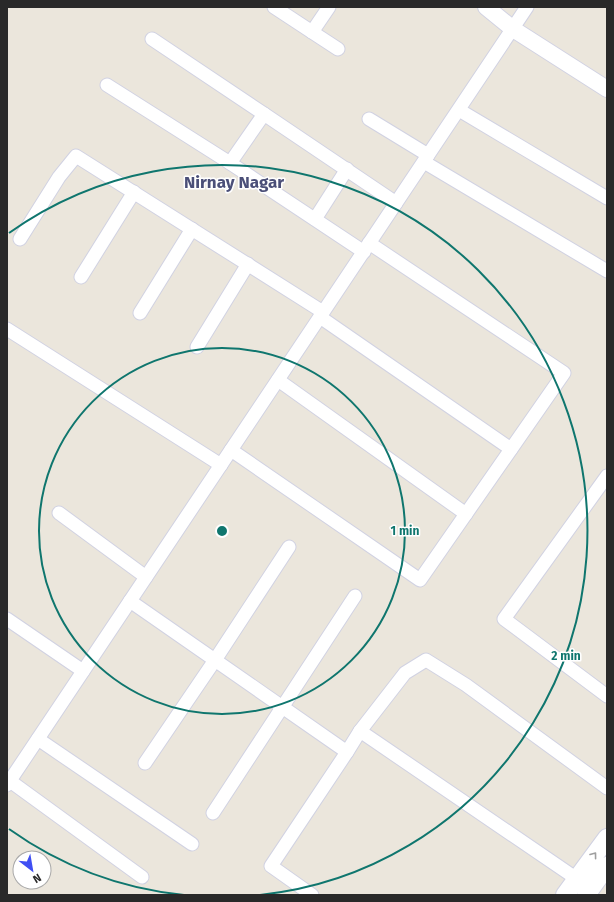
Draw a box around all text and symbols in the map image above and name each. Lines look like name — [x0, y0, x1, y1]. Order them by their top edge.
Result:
district label: Nirnay Nagar — [184, 172, 284, 193]
centre of rings — [215, 524, 229, 538]
text: 1 min — [391, 524, 419, 538]
text: 2 min — [551, 649, 581, 663]
north arrow — [12, 850, 52, 890]
one-way arrow — [589, 853, 596, 860]
text: N — [30, 871, 43, 886]

